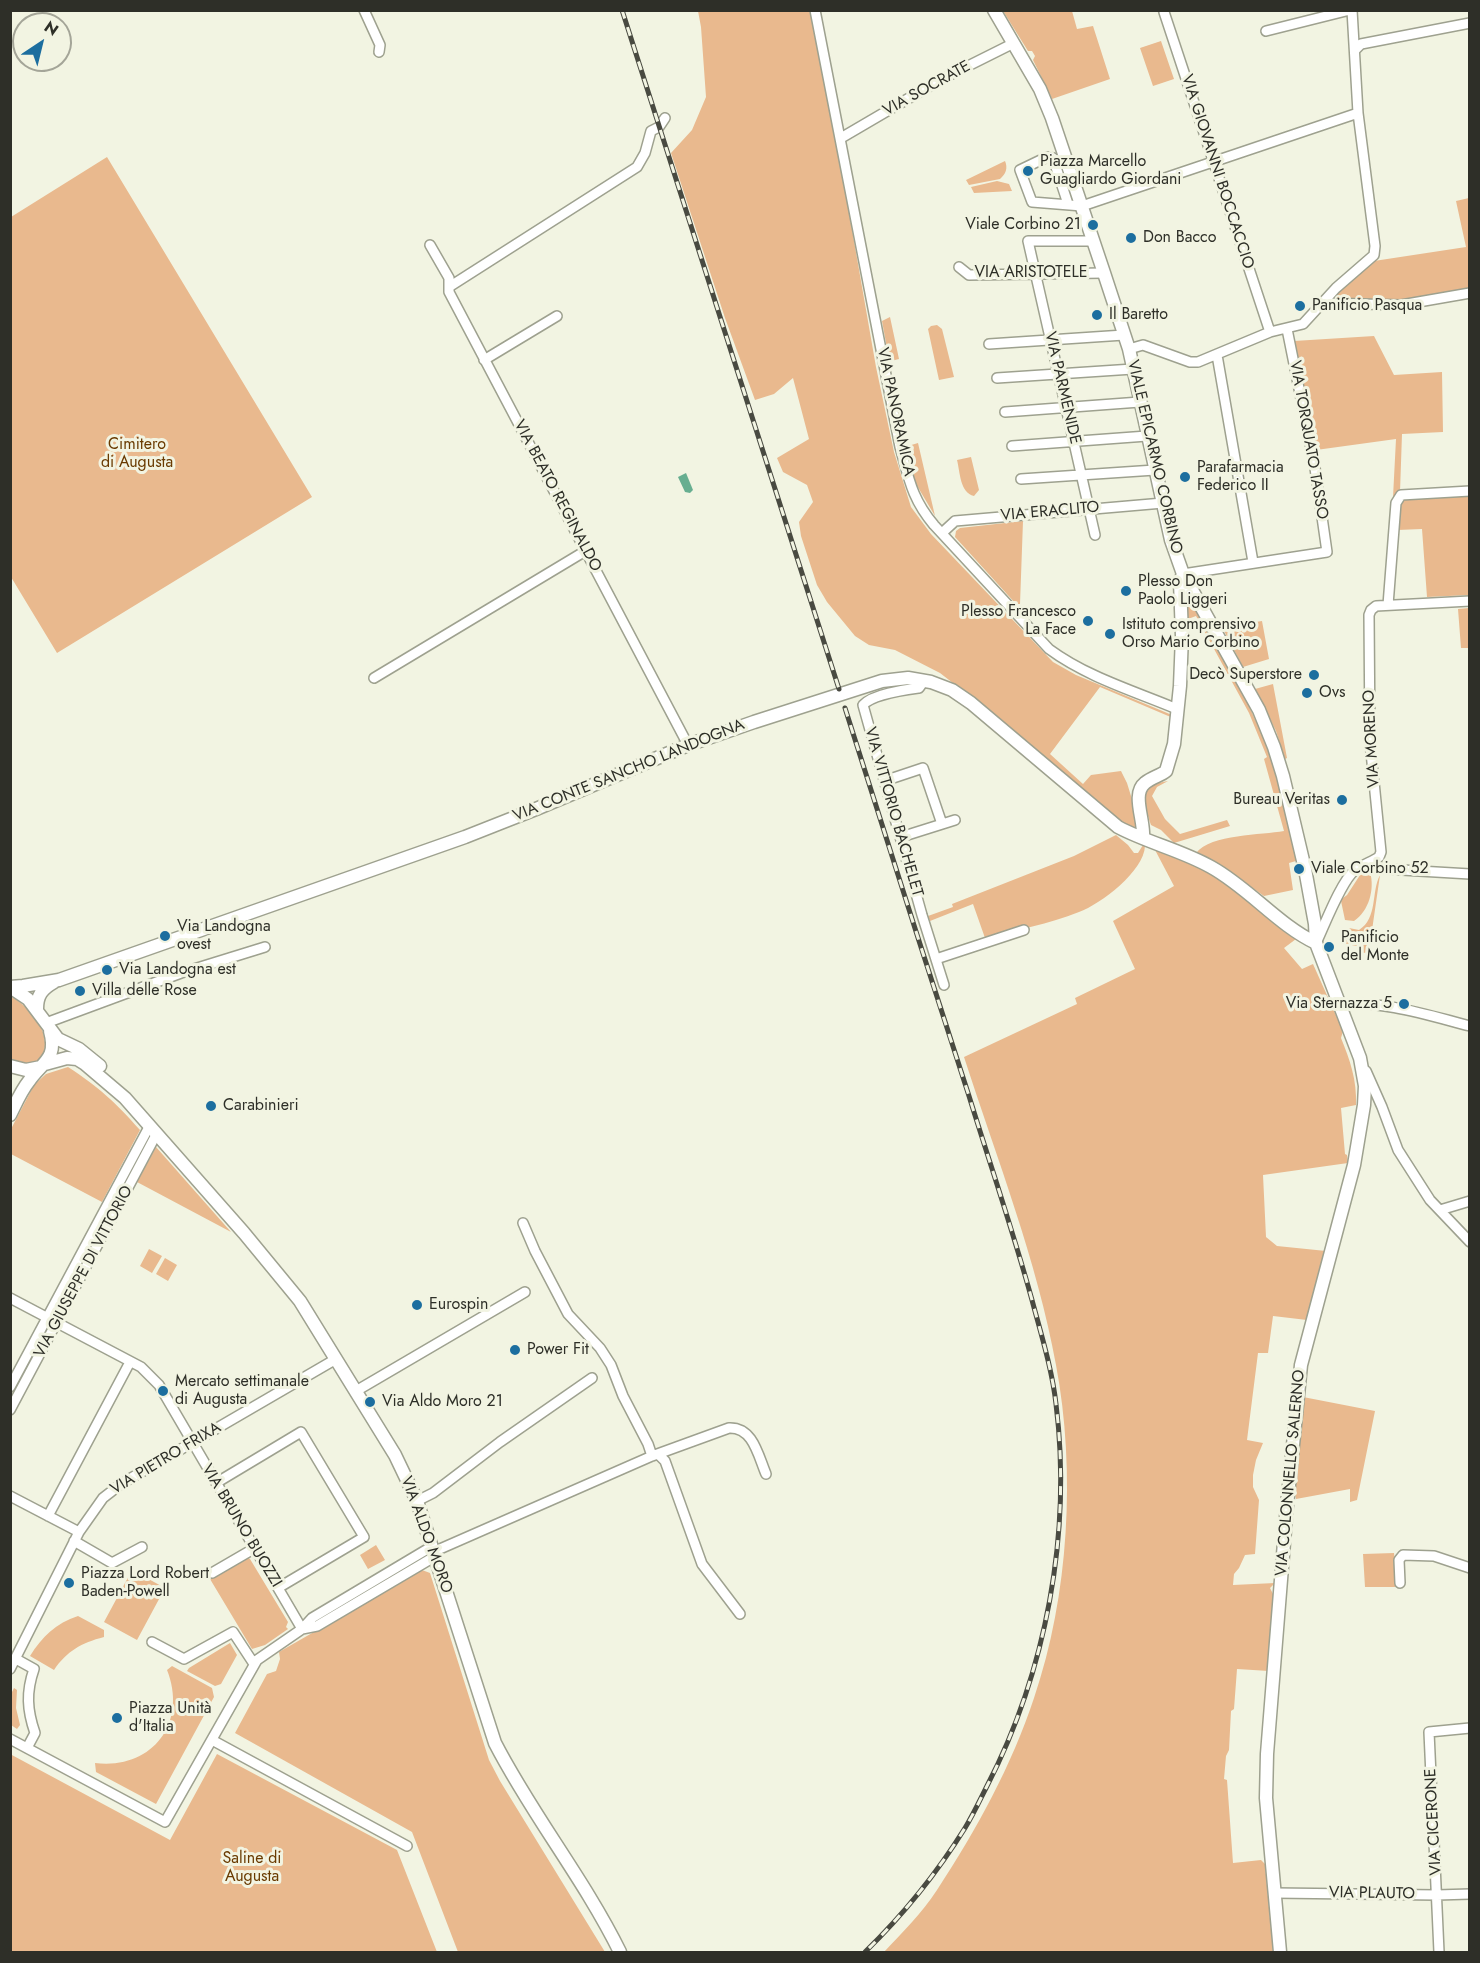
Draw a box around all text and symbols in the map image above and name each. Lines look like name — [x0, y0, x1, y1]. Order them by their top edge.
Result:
north arrow — [12, 12, 72, 72]
text: N — [40, 15, 63, 42]
street label: VIA SOCRATE — [880, 57, 974, 121]
street label: VIA GIOVANNI BOCCACCIO — [1176, 72, 1258, 272]
place label: Piazza Marcello Guagliardo Giordani — [1040, 152, 1181, 190]
marker: Piazza Marcello Guagliardo Giordani — [1021, 164, 1035, 178]
place label: Viale Corbino 21 — [965, 215, 1081, 235]
marker: Viale Corbino 21 — [1086, 218, 1100, 232]
place label: Don Bacco — [1143, 228, 1216, 248]
marker: Don Bacco — [1124, 231, 1138, 245]
street label: VIA ARISTOTELE — [974, 263, 1088, 283]
place label: Panificio Pasqua — [1312, 296, 1422, 316]
marker: Panificio Pasqua — [1293, 299, 1307, 313]
place label: Il Baretto — [1109, 305, 1168, 325]
marker: Il Baretto — [1090, 308, 1104, 322]
street label: VIA PARMENIDE — [1040, 330, 1084, 446]
street label: VIA PANORAMICA — [872, 346, 918, 478]
street label: VIALE EPICARMO CORBINO — [1122, 358, 1186, 556]
street label: VIA TORQUATO TASSO — [1285, 359, 1331, 521]
street label: VIA BEATO REGINALDO — [509, 417, 605, 575]
park label: Cimitero di Augusta — [101, 435, 173, 473]
place label: Parafarmacia Federico II — [1197, 458, 1284, 496]
marker: Parafarmacia Federico II — [1178, 470, 1192, 484]
street label: VIA ERACLITO — [1000, 498, 1100, 526]
place label: Plesso Don Paolo Liggeri — [1138, 572, 1227, 610]
marker: Plesso Don Paolo Liggeri — [1119, 584, 1133, 598]
place label: Plesso Francesco La Face — [961, 602, 1076, 640]
marker: Plesso Francesco La Face — [1081, 614, 1095, 628]
place label: Istituto comprensivo Orso Mario Corbino — [1122, 615, 1260, 653]
marker: Istituto comprensivo Orso Mario Corbino — [1103, 627, 1117, 641]
place label: Decò Superstore — [1189, 665, 1302, 685]
marker: Decò Superstore — [1307, 668, 1321, 682]
place label: Ovs — [1319, 683, 1345, 703]
marker: Ovs — [1300, 686, 1314, 700]
street label: VIA MORENO — [1360, 689, 1384, 789]
street label: VIA CONTE SANCHO LANDOGNA — [510, 716, 748, 826]
street label: VIA VITTORIO BACHELET — [860, 725, 926, 899]
place label: Bureau Veritas — [1233, 790, 1330, 810]
marker: Bureau Veritas — [1335, 793, 1349, 807]
place label: Viale Corbino 52 — [1311, 859, 1429, 879]
marker: Viale Corbino 52 — [1292, 862, 1306, 876]
place label: Via Landogna ovest — [177, 917, 271, 955]
place label: Panificio del Monte — [1341, 928, 1409, 966]
marker: Via Landogna ovest — [158, 929, 172, 943]
marker: Panificio del Monte — [1322, 940, 1336, 954]
place label: Via Landogna est — [119, 960, 236, 980]
marker: Via Landogna est — [100, 963, 114, 977]
place label: Villa delle Rose — [92, 981, 197, 1001]
marker: Villa delle Rose — [73, 984, 87, 998]
place label: Via Sternazza 5 — [1286, 994, 1392, 1014]
marker: Via Sternazza 5 — [1397, 997, 1411, 1011]
place label: Carabinieri — [223, 1096, 299, 1116]
marker: Carabinieri — [204, 1099, 218, 1113]
street label: VIA GIUSEPPE DI VITTORIO — [31, 1183, 137, 1361]
place label: Eurospin — [429, 1295, 488, 1315]
marker: Eurospin — [410, 1298, 424, 1312]
place label: Power Fit — [527, 1340, 589, 1360]
marker: Power Fit — [508, 1343, 522, 1357]
street label: VIA COLONNELLO SALERNO — [1272, 1369, 1310, 1577]
place label: Mercato settimanale di Augusta — [175, 1372, 309, 1410]
marker: Mercato settimanale di Augusta — [156, 1384, 170, 1398]
place label: Via Aldo Moro 21 — [382, 1392, 503, 1412]
marker: Via Aldo Moro 21 — [363, 1395, 377, 1409]
street label: VIA PIETRO FRIXA — [107, 1418, 225, 1500]
street label: VIA BRUNO BUOZZI — [197, 1461, 285, 1591]
street label: VIA ALDO MORO — [396, 1474, 456, 1596]
place label: Piazza Lord Robert Baden-Powell — [81, 1564, 209, 1602]
marker: Piazza Lord Robert Baden-Powell — [62, 1576, 76, 1590]
place label: Piazza Unità d'Italia — [129, 1699, 211, 1737]
marker: Piazza Unità d'Italia — [110, 1711, 124, 1725]
street label: VIA CICERONE — [1422, 1768, 1446, 1876]
park label: Saline di Augusta — [222, 1849, 282, 1887]
street label: VIA PLAUTO — [1329, 1884, 1415, 1904]

